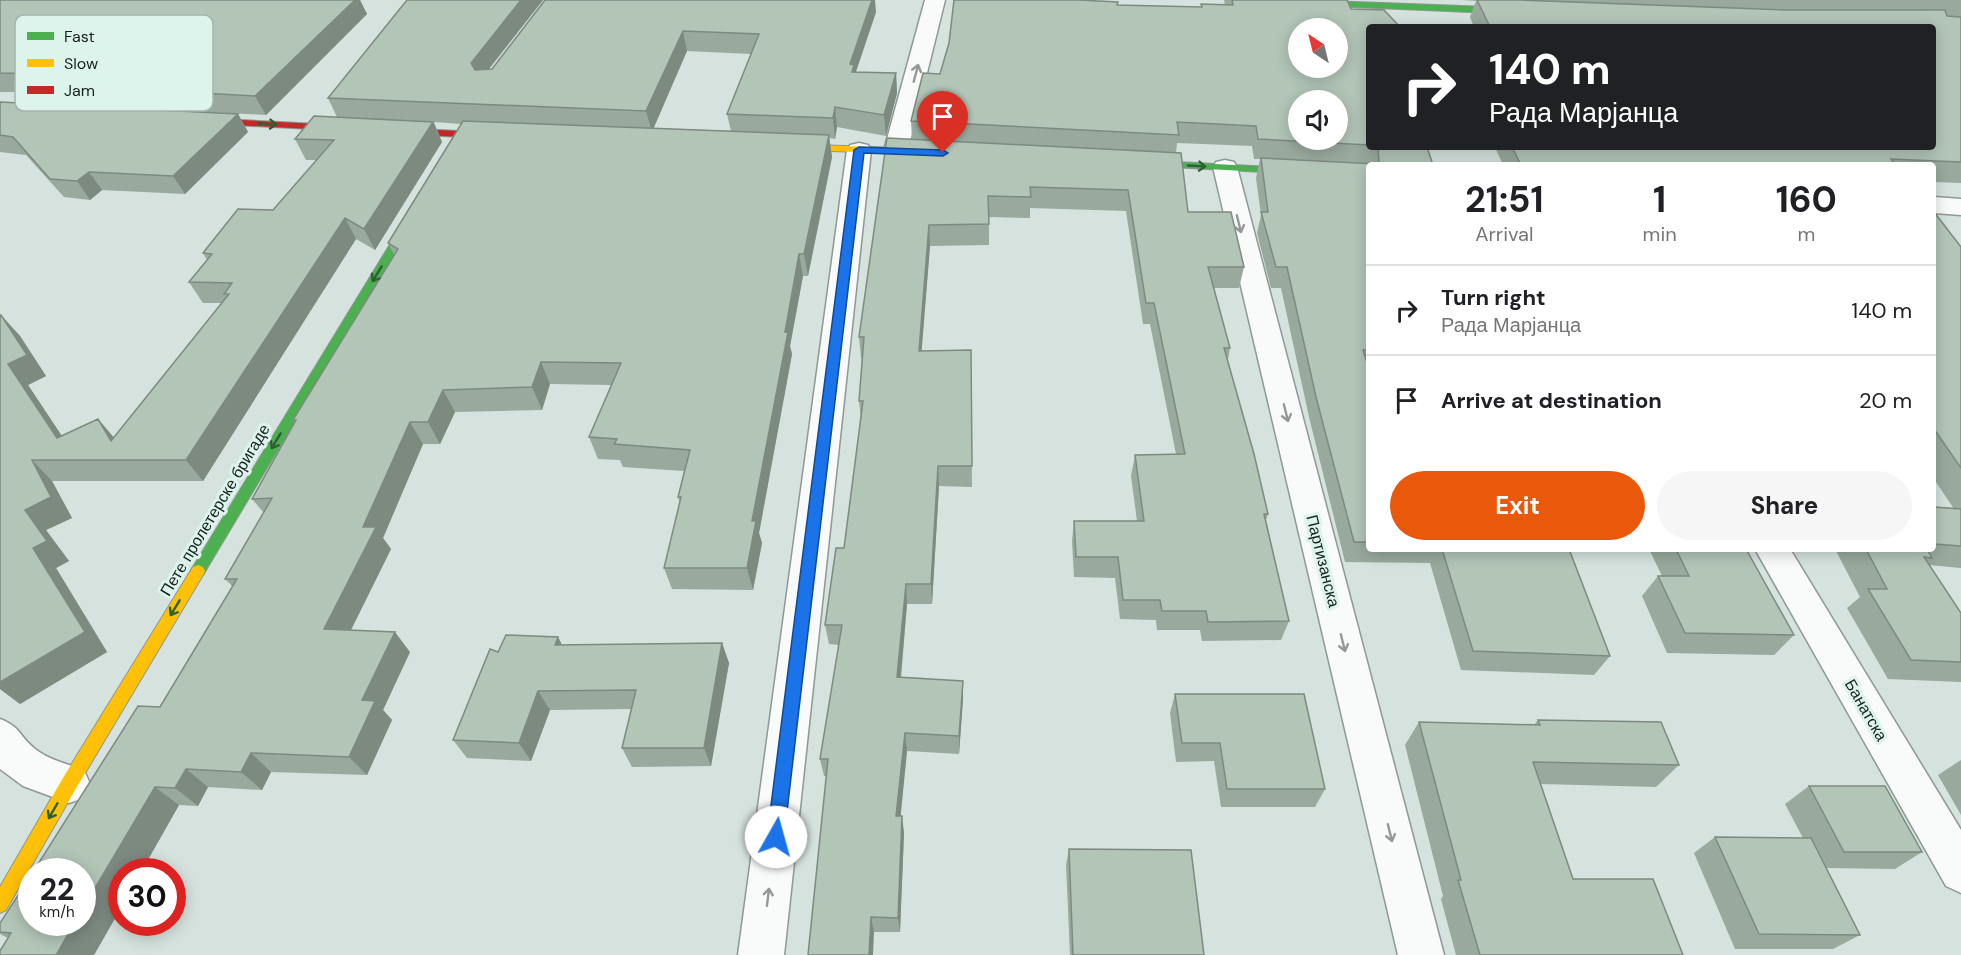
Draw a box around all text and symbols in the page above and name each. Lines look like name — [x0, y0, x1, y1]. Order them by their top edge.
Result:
legend — [15, 15, 213, 111]
north arrow — [1288, 18, 1348, 78]
map controls — [1288, 18, 1348, 150]
text: Fast — [64, 26, 95, 47]
text: 140 m — [1489, 42, 1611, 97]
icon: right — [1390, 48, 1468, 126]
text: Slow — [64, 53, 98, 74]
one-way arrow — [910, 64, 922, 83]
text: Jam — [64, 80, 95, 101]
button: sound — [1288, 90, 1348, 150]
pin — [917, 91, 968, 153]
text: Рада Марјанца — [1489, 95, 1678, 130]
icon: arrive — [926, 100, 959, 133]
one-way arrow — [258, 119, 278, 130]
one-way arrow — [1187, 160, 1207, 171]
text: 21:51 — [1465, 176, 1544, 223]
text: 1 — [1653, 176, 1666, 223]
text: 160 — [1776, 176, 1837, 223]
one-way arrow — [1234, 214, 1246, 233]
text: Arrival — [1475, 221, 1533, 247]
text: min — [1643, 221, 1677, 247]
text: m — [1797, 221, 1815, 247]
one-way arrow — [371, 265, 383, 282]
text: Turn right — [1441, 283, 1546, 312]
icon: right — [1390, 294, 1423, 327]
text: 140 m — [1851, 296, 1912, 325]
text: Рада Марјанца — [1441, 312, 1581, 338]
icon: arrive — [1390, 384, 1423, 417]
text: Arrive at destination — [1441, 386, 1662, 415]
text: 20 m — [1859, 386, 1912, 415]
one-way arrow — [1281, 404, 1293, 423]
street label: Пете пролетерске бригаде — [155, 420, 275, 600]
one-way arrow — [270, 432, 282, 449]
button: Exit — [1390, 471, 1645, 540]
button: Share — [1657, 471, 1912, 540]
street label: Партизанска — [1301, 513, 1345, 610]
one-way arrow — [169, 599, 181, 616]
one-way arrow — [1338, 634, 1350, 653]
street label: Банатска — [1840, 675, 1892, 745]
one-way arrow — [47, 802, 59, 819]
position arrow — [744, 805, 808, 869]
one-way arrow — [1385, 823, 1397, 842]
speed limit sign: 30 — [108, 858, 186, 936]
text: 22 — [40, 870, 74, 909]
one-way arrow — [763, 888, 774, 907]
text: km/h — [39, 902, 75, 922]

